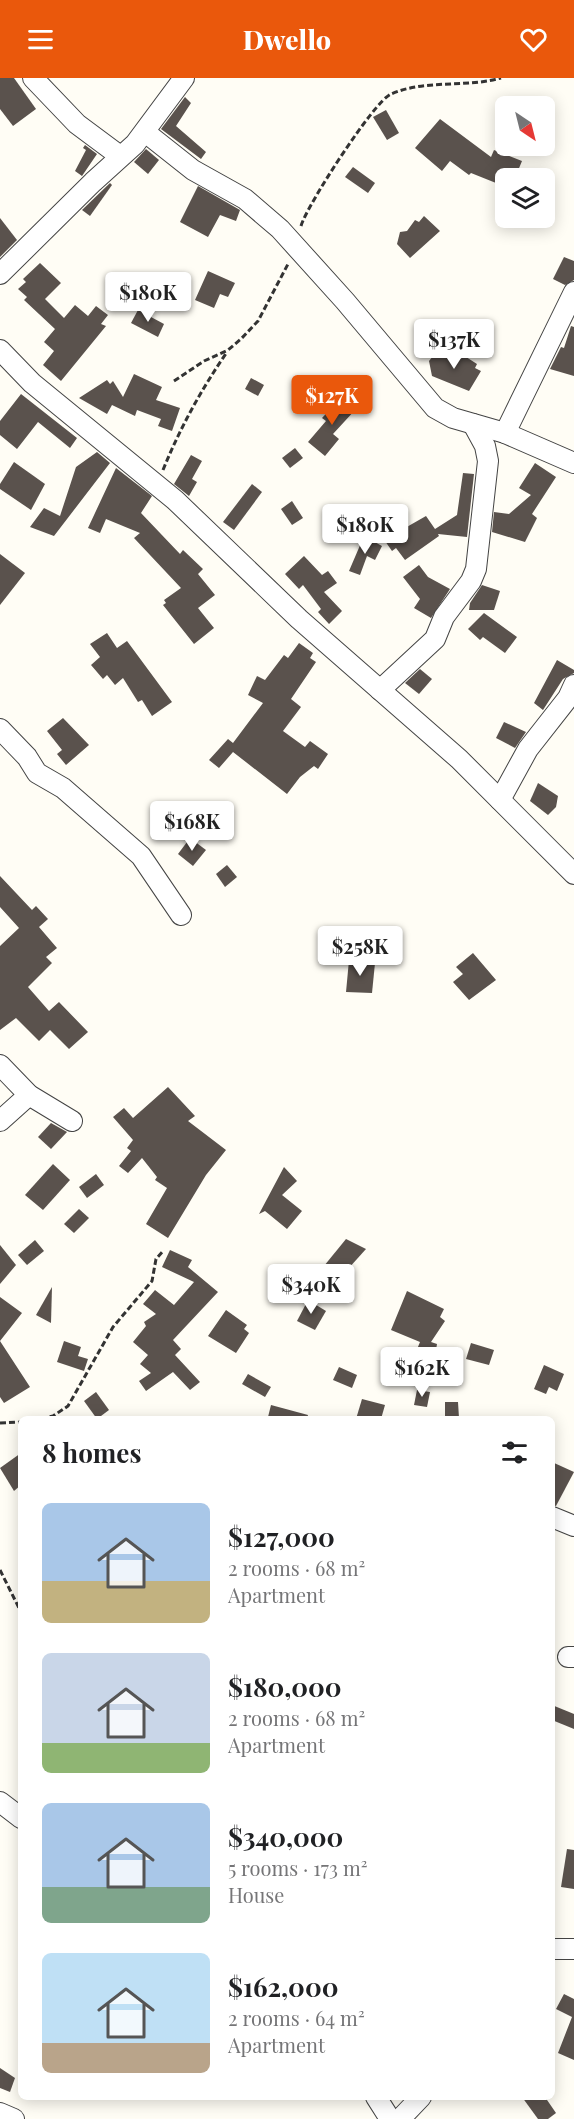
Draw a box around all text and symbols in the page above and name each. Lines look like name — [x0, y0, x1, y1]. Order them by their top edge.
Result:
text: Dwello — [243, 21, 331, 57]
icon: menu — [24, 23, 57, 56]
icon: heart — [517, 23, 550, 56]
north arrow — [495, 96, 555, 156]
map controls — [495, 96, 555, 228]
button: layers — [495, 168, 555, 228]
pin: $180K — [106, 272, 190, 323]
text: $180K — [119, 278, 177, 305]
pin: $137K — [412, 319, 496, 370]
text: $137K — [428, 325, 480, 352]
pin: $127K — [290, 375, 374, 426]
text: $127K — [306, 381, 358, 408]
pin: $180K — [323, 504, 407, 555]
text: $180K — [336, 510, 394, 537]
pin: $168K — [150, 801, 234, 852]
text: $168K — [164, 807, 220, 834]
pin: $258K — [318, 926, 402, 977]
text: $258K — [332, 932, 388, 959]
pin: $340K — [269, 1264, 353, 1315]
text: $340K — [282, 1270, 340, 1297]
pin: $162K — [380, 1347, 464, 1398]
text: $162K — [394, 1353, 450, 1380]
text: 8 homes — [42, 1435, 141, 1470]
icon: filters — [498, 1436, 531, 1469]
text: $127,000 — [228, 1519, 335, 1554]
icon: home — [90, 1527, 162, 1599]
text: 2 rooms · 68 m² — [228, 1554, 365, 1581]
text: Apartment — [228, 1581, 325, 1608]
text: $180,000 — [228, 1669, 342, 1704]
icon: home — [90, 1677, 162, 1749]
text: 2 rooms · 68 m² — [228, 1704, 365, 1731]
text: Apartment — [228, 1731, 325, 1758]
text: $340,000 — [228, 1819, 343, 1854]
icon: home — [90, 1827, 162, 1899]
text: 5 rooms · 173 m² — [228, 1854, 367, 1881]
text: House — [228, 1881, 284, 1908]
text: $162,000 — [228, 1969, 338, 2004]
icon: home — [90, 1977, 162, 2049]
text: 2 rooms · 64 m² — [228, 2004, 365, 2031]
text: Apartment — [228, 2031, 325, 2058]

